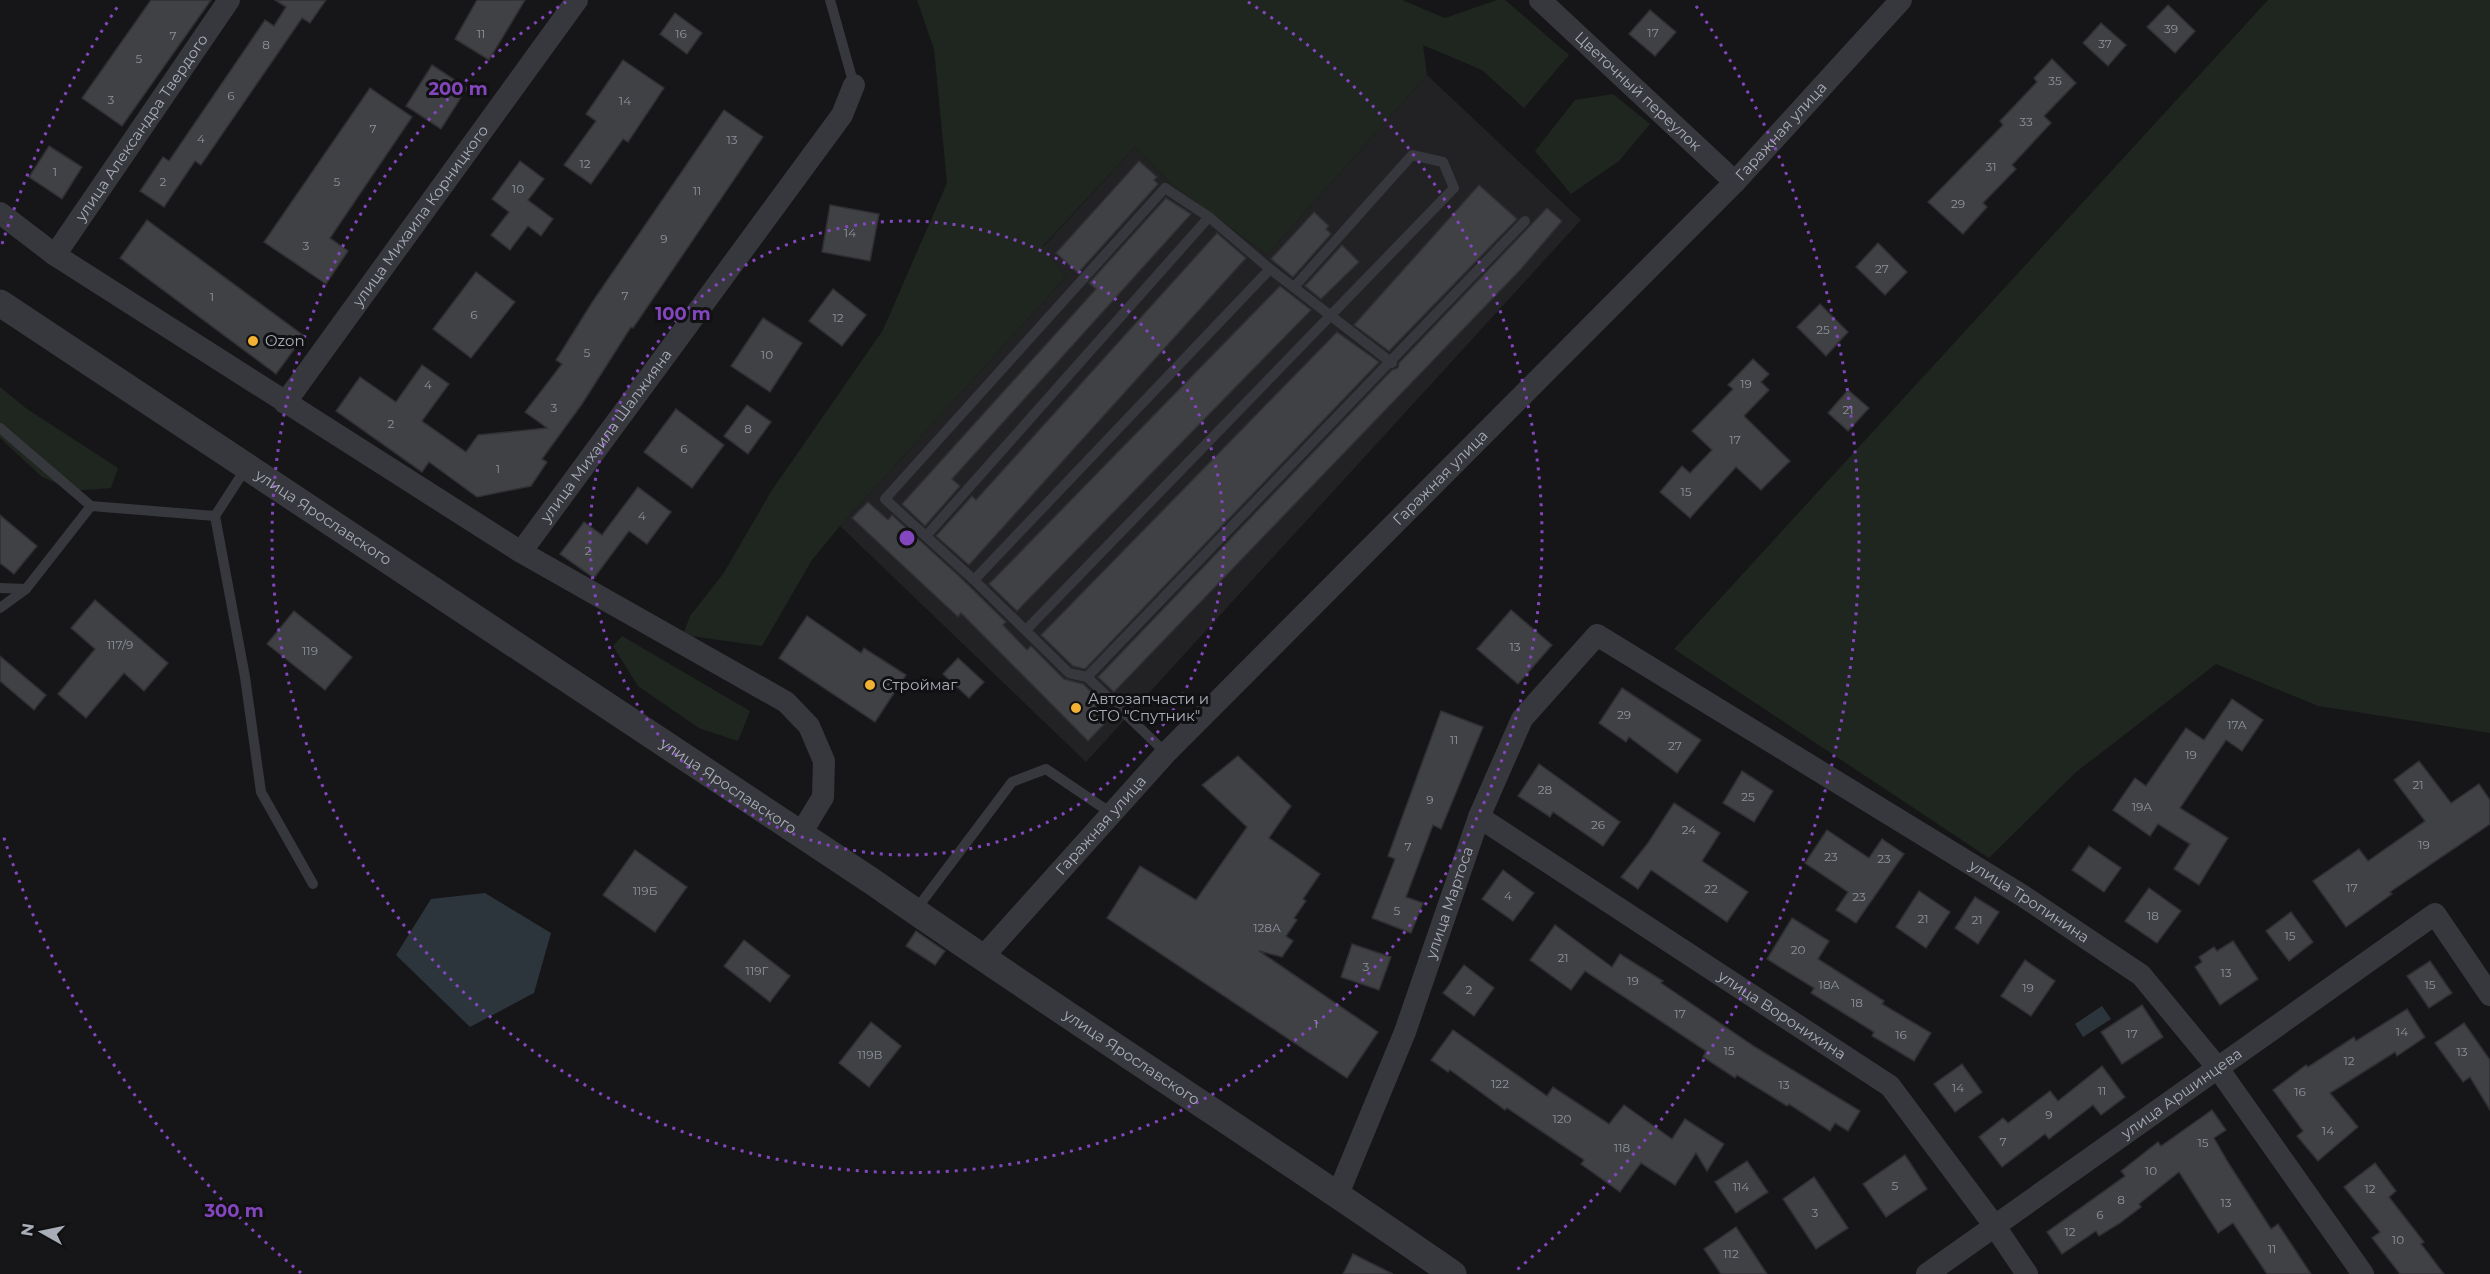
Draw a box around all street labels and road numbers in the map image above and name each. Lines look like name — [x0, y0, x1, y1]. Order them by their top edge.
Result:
street label: Цветочный переулок — [1571, 27, 1706, 155]
street label: улица Александра Твердого — [70, 30, 212, 225]
street label: Гаражная улица — [1731, 78, 1831, 184]
street label: улица Михаила Корницкого — [347, 121, 492, 311]
street label: улица Михаила Шалжияна — [535, 345, 676, 527]
street label: Гаражная улица — [1388, 426, 1491, 529]
street label: улица Ярославского — [251, 464, 396, 569]
street label: улица Ярославского — [656, 733, 801, 838]
street label: Гаражная улица — [1051, 772, 1150, 879]
street label: улица Мартоса — [1421, 844, 1477, 962]
street label: улица Тропинина — [1965, 855, 2093, 947]
street label: улица Воронихина — [1714, 966, 1850, 1064]
street label: улица Ярославского — [1059, 1004, 1204, 1109]
street label: улица Аршинцева — [2116, 1044, 2246, 1143]

